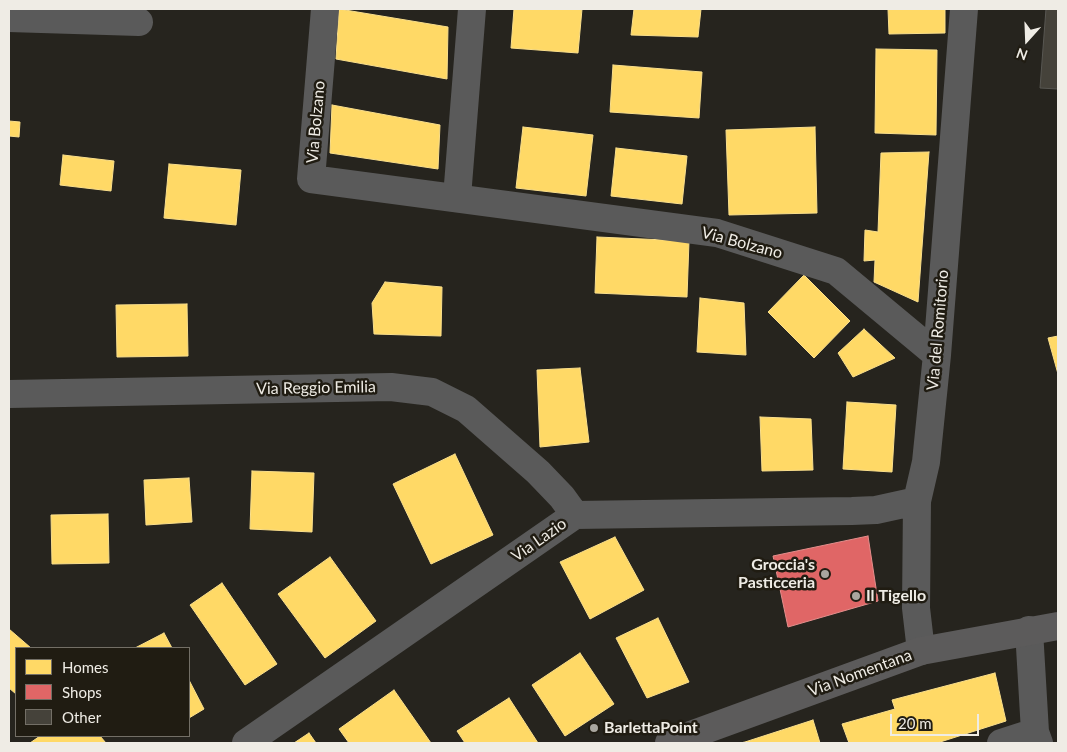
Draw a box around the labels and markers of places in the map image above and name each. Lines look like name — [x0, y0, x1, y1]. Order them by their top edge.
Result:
place label: Groccia's Pasticceria — [738, 555, 815, 593]
marker: Groccia's Pasticceria — [819, 568, 831, 580]
place label: Il Tigello — [866, 586, 926, 606]
marker: Il Tigello — [850, 590, 862, 602]
place label: BarlettaPoint — [604, 718, 698, 738]
marker: BarlettaPoint — [588, 722, 600, 734]

